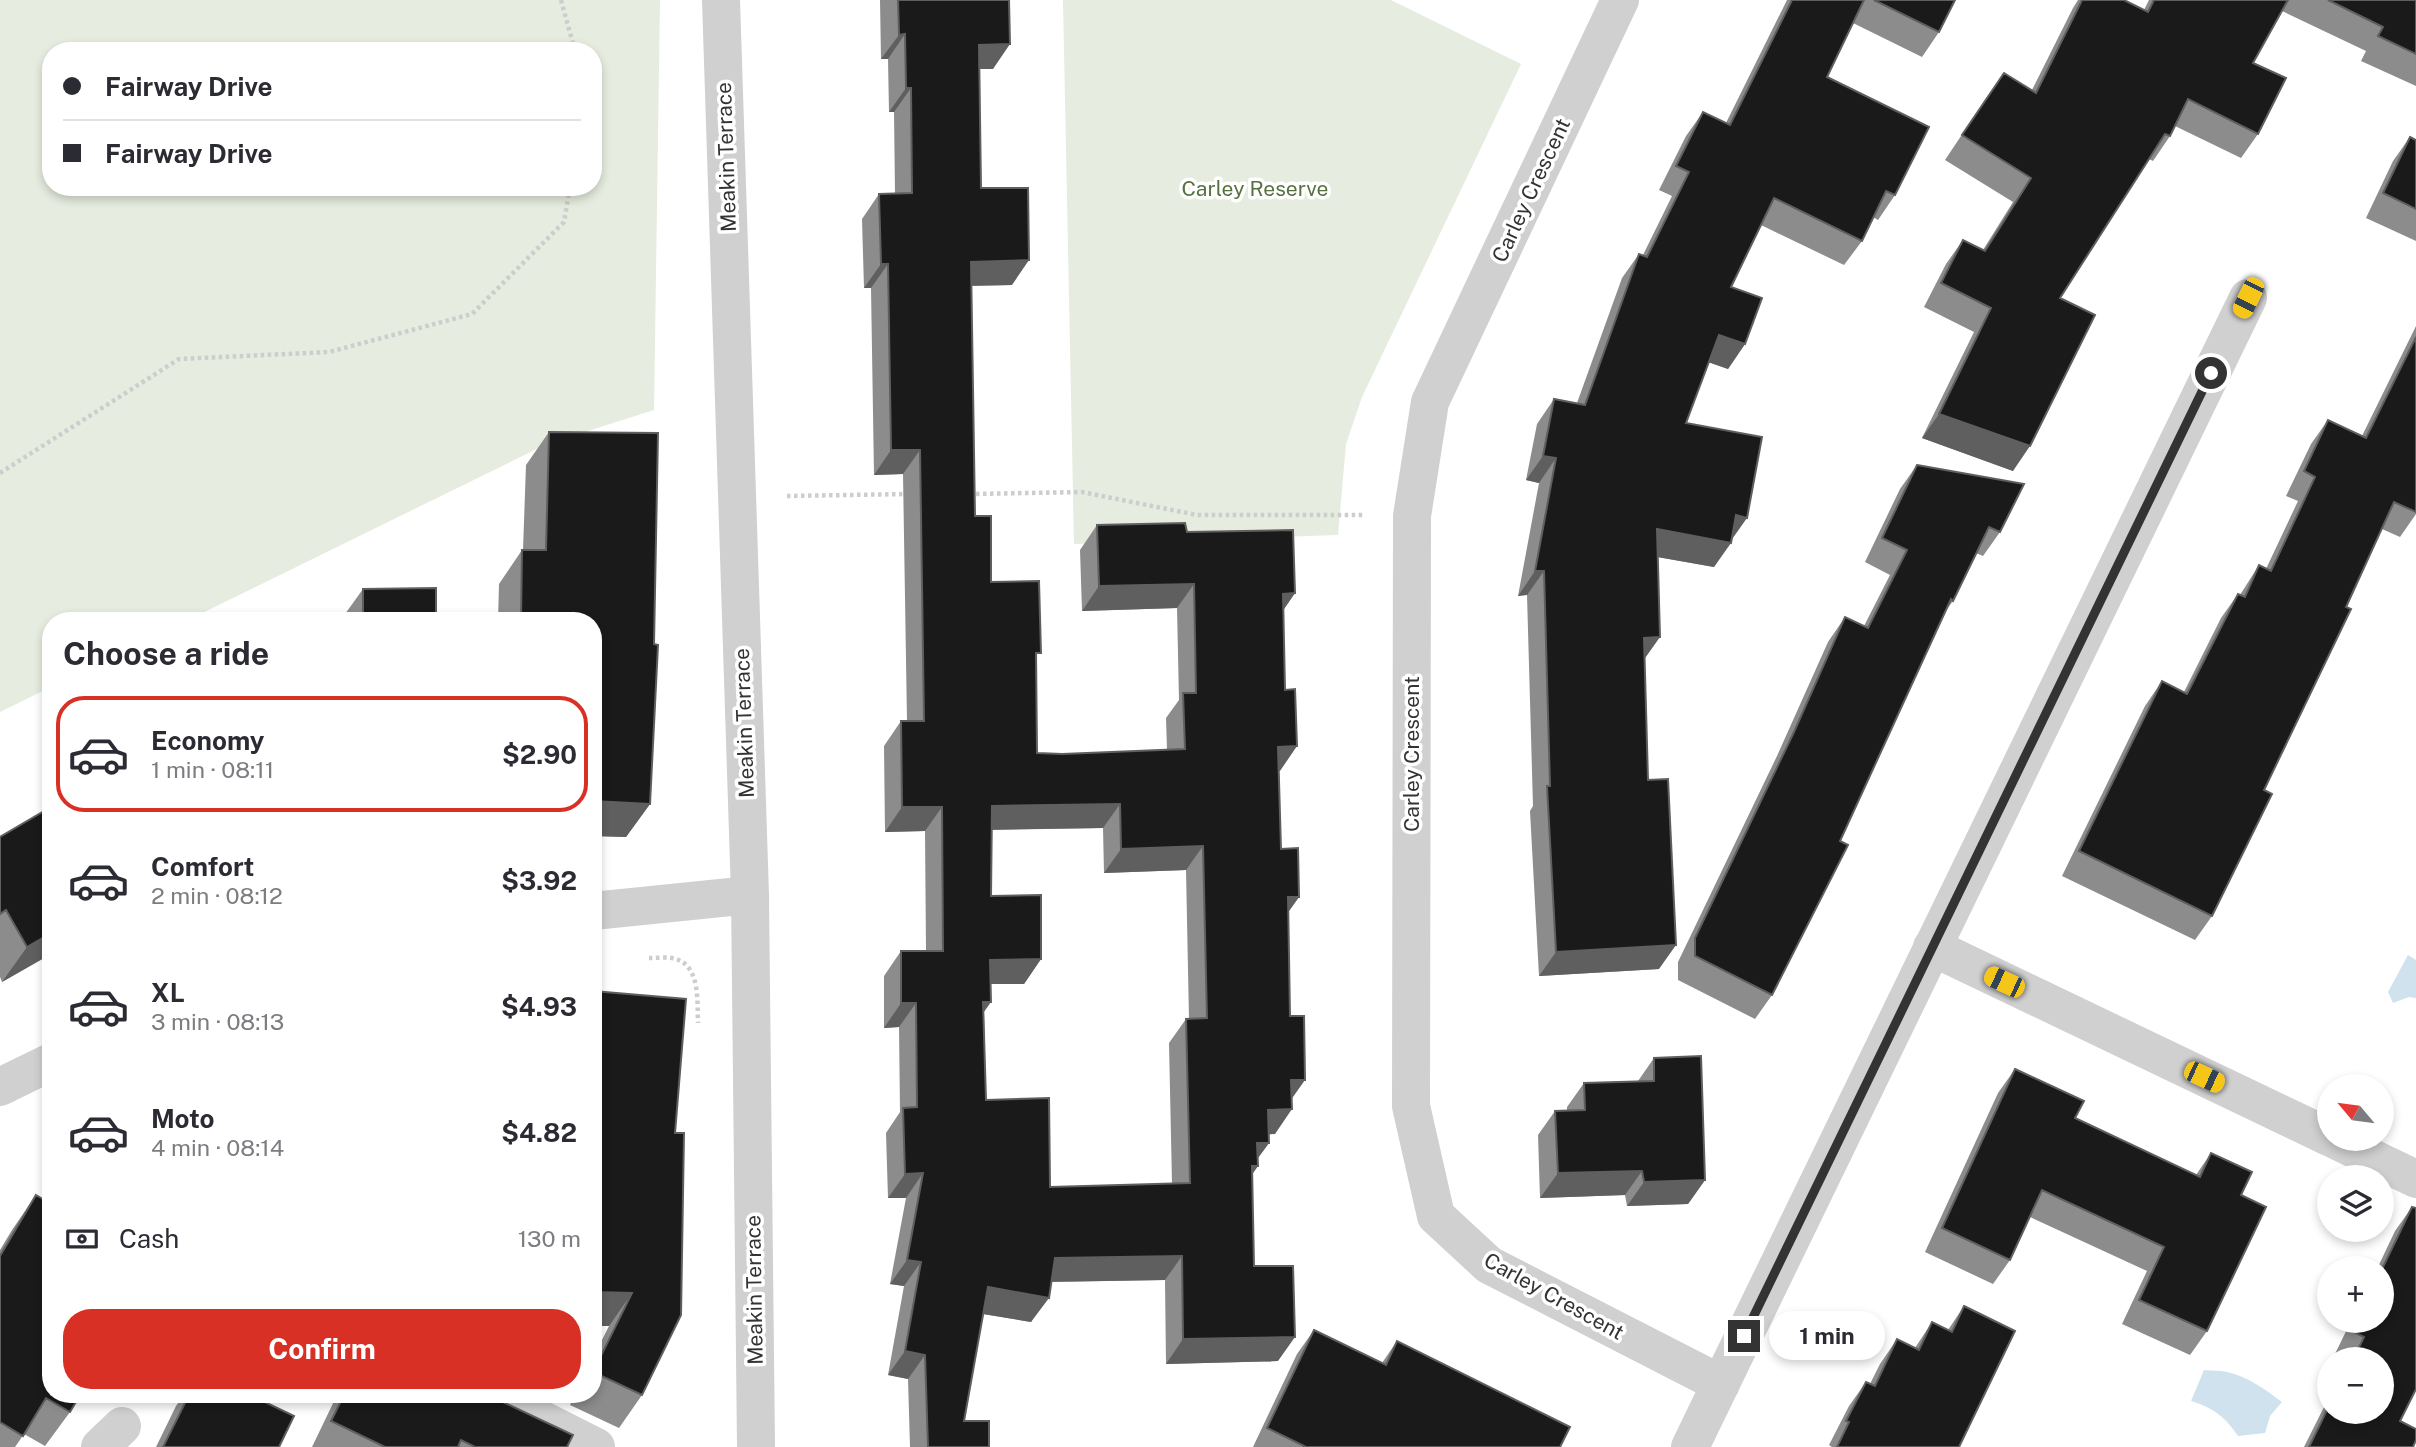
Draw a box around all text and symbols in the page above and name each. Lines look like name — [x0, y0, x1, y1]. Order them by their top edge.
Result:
text: Fairway Drive — [105, 71, 273, 102]
street label: Meakin Terrace — [711, 82, 741, 232]
street label: Carley Crescent — [1487, 114, 1575, 266]
text: Fairway Drive — [105, 138, 273, 169]
park label: Carley Reserve — [1182, 176, 1328, 201]
car — [2230, 275, 2267, 321]
route start — [2195, 357, 2227, 389]
text: Choose a ride — [63, 635, 269, 672]
street label: Meakin Terrace — [729, 648, 759, 798]
street label: Carley Crescent — [1399, 676, 1424, 832]
icon: car — [67, 723, 130, 786]
text: Economy — [151, 725, 264, 756]
text: $2.90 — [502, 739, 577, 770]
text: 1 min · 08:11 — [151, 756, 274, 783]
icon: car — [67, 849, 130, 912]
text: Comfort — [151, 851, 254, 882]
text: $3.92 — [501, 865, 577, 896]
text: 2 min · 08:12 — [151, 882, 283, 909]
car — [1981, 964, 2028, 1000]
icon: car — [67, 975, 130, 1038]
text: XL — [151, 977, 185, 1008]
text: $4.93 — [501, 991, 577, 1022]
text: 3 min · 08:13 — [151, 1008, 284, 1035]
car — [2181, 1059, 2228, 1095]
north arrow — [2317, 1074, 2394, 1152]
map controls — [2317, 1074, 2394, 1424]
icon: car — [67, 1101, 130, 1164]
text: Moto — [151, 1103, 214, 1134]
text: $4.82 — [501, 1117, 577, 1148]
text: 4 min · 08:14 — [151, 1134, 284, 1161]
button: layers — [2317, 1165, 2394, 1242]
street label: Meakin Terrace — [740, 1215, 768, 1365]
icon: cash — [63, 1220, 101, 1258]
text: Cash — [119, 1223, 179, 1254]
text: 130 m — [518, 1225, 581, 1252]
street label: Carley Crescent — [1480, 1247, 1628, 1345]
button: + — [2317, 1256, 2394, 1333]
button: Confirm — [63, 1309, 581, 1389]
callout: 1 min — [1768, 1312, 1884, 1360]
route end — [1728, 1320, 1760, 1352]
text: 1 min — [1799, 1322, 1855, 1349]
button: − — [2317, 1347, 2394, 1424]

